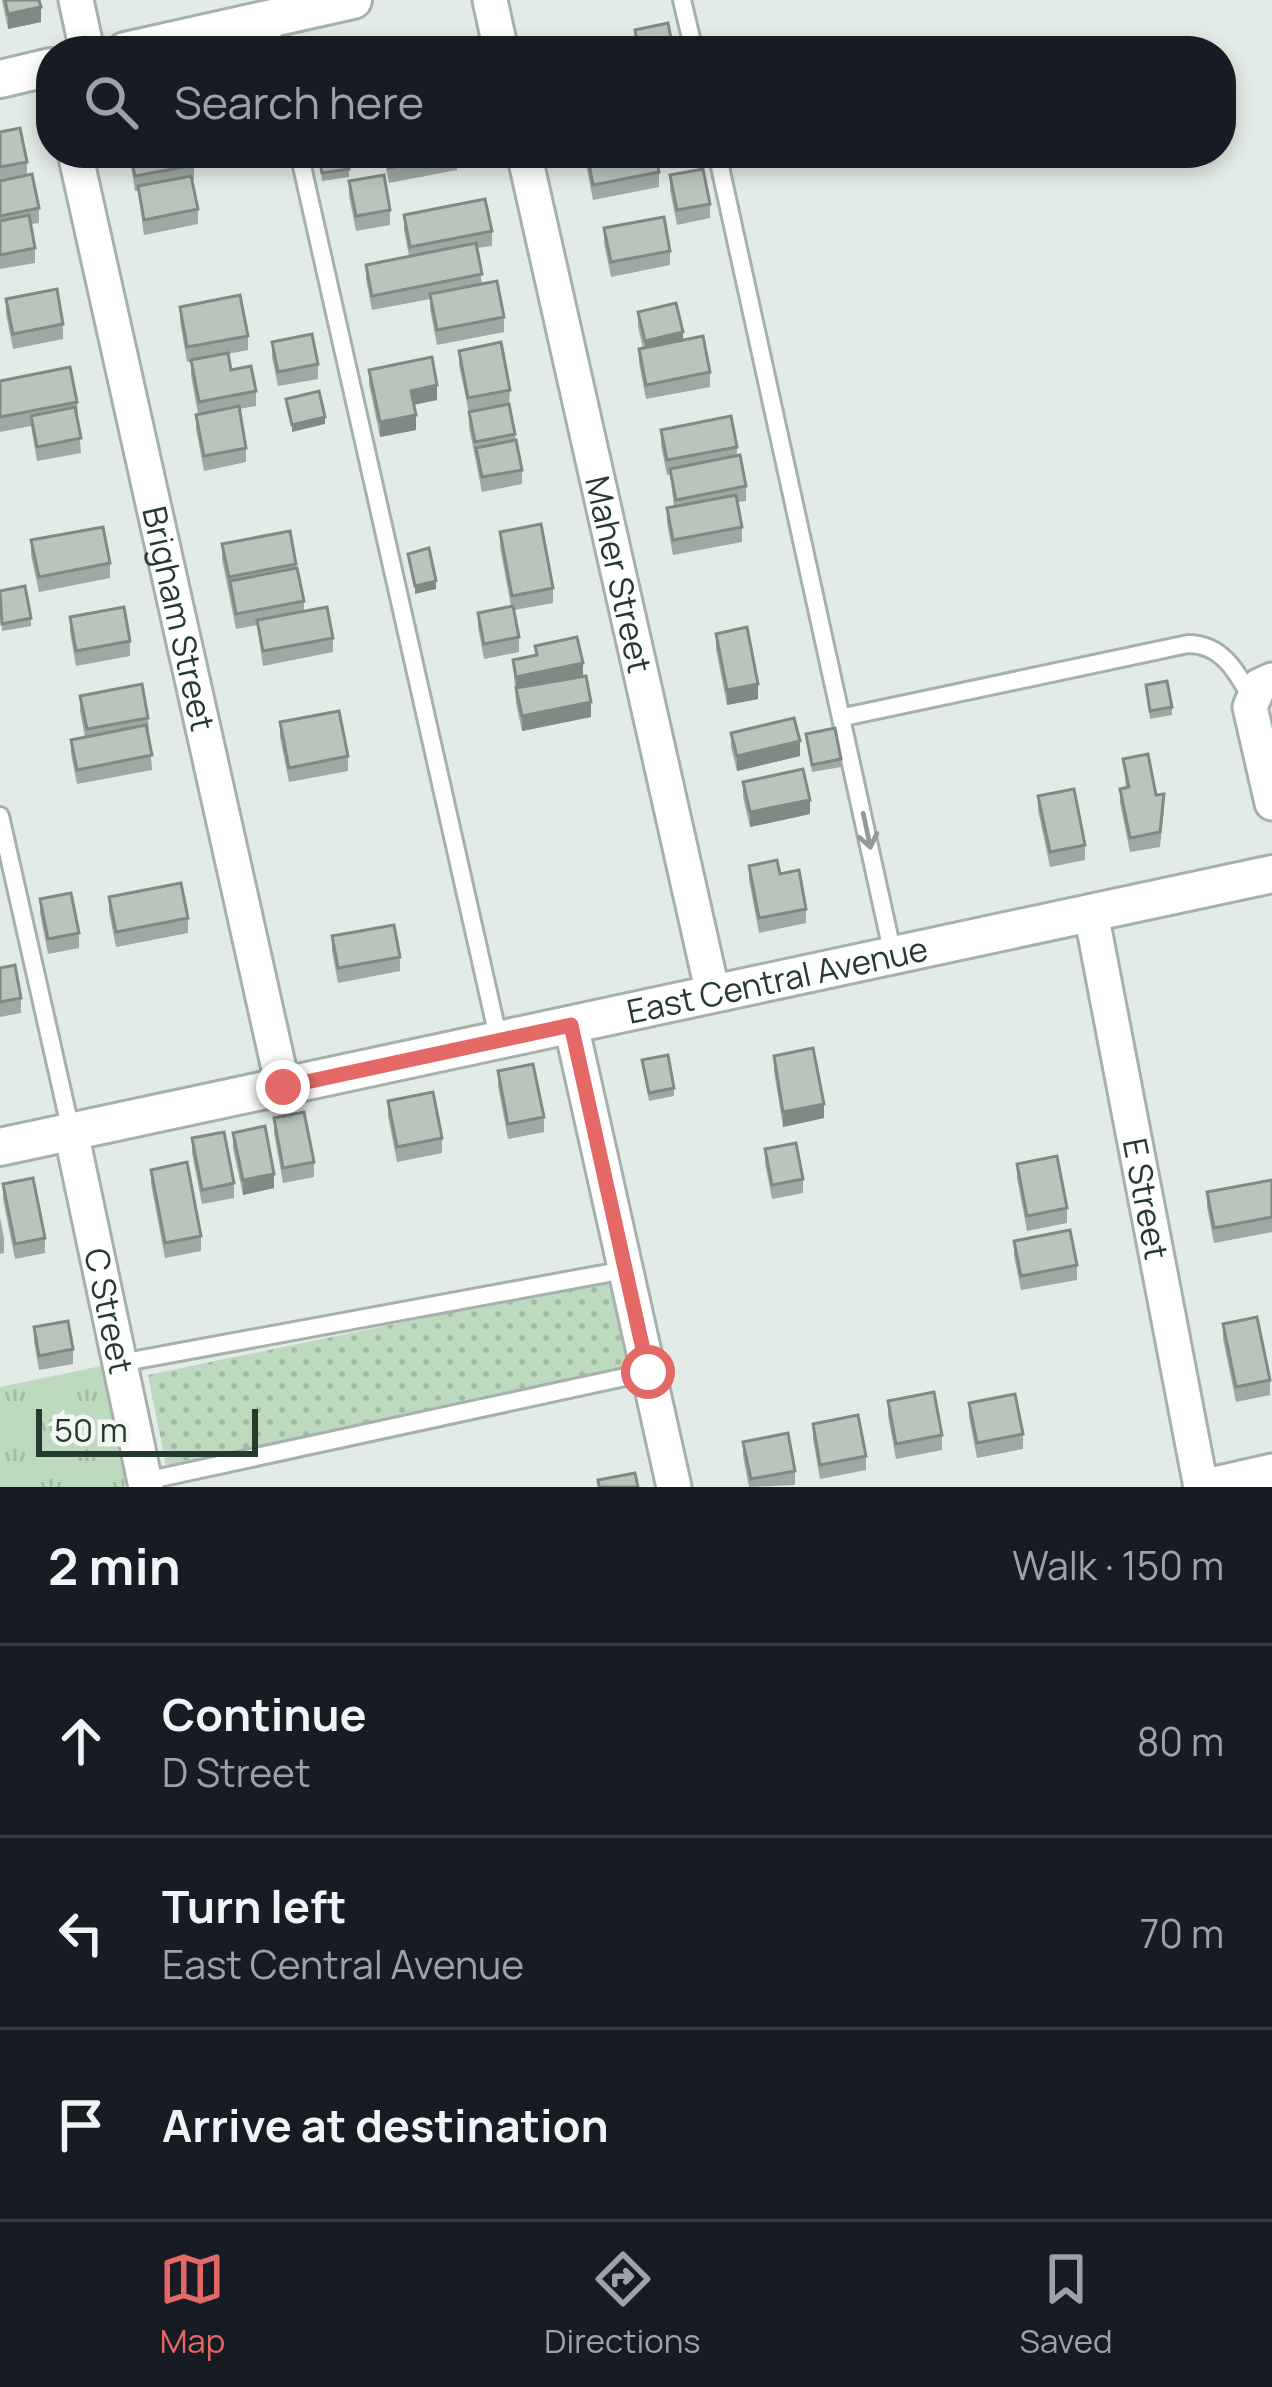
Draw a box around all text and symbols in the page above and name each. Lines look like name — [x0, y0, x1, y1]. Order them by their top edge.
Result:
search box — [36, 36, 1236, 168]
icon: search — [78, 69, 144, 135]
text: Search here — [174, 71, 424, 133]
street label: Maher Street — [575, 472, 663, 677]
street label: Brigham Street — [132, 502, 226, 735]
one-way arrow — [857, 812, 880, 850]
street label: East Central Avenue — [623, 926, 932, 1034]
route end — [256, 1060, 310, 1114]
street label: E Street — [1113, 1134, 1180, 1263]
street label: C Street — [74, 1244, 144, 1378]
route start — [621, 1345, 675, 1399]
scale bar — [36, 1403, 258, 1456]
text: 50 m — [54, 1407, 128, 1452]
text: 2 min — [48, 1531, 181, 1600]
text: Walk · 150 m — [1012, 1538, 1224, 1592]
text: Continue — [162, 1683, 367, 1745]
icon: ahead — [48, 1708, 114, 1774]
text: 80 m — [1137, 1714, 1224, 1768]
text: D Street — [162, 1745, 311, 1799]
text: Turn left — [162, 1875, 347, 1937]
icon: left — [48, 1900, 114, 1966]
text: 70 m — [1140, 1906, 1224, 1960]
text: East Central Avenue — [162, 1937, 524, 1991]
icon: arrive — [48, 2092, 114, 2158]
text: Arrive at destination — [162, 2094, 609, 2156]
tab: Map — [159, 2246, 225, 2363]
tab: Directions — [544, 2246, 701, 2363]
tab: Saved — [1020, 2246, 1113, 2363]

